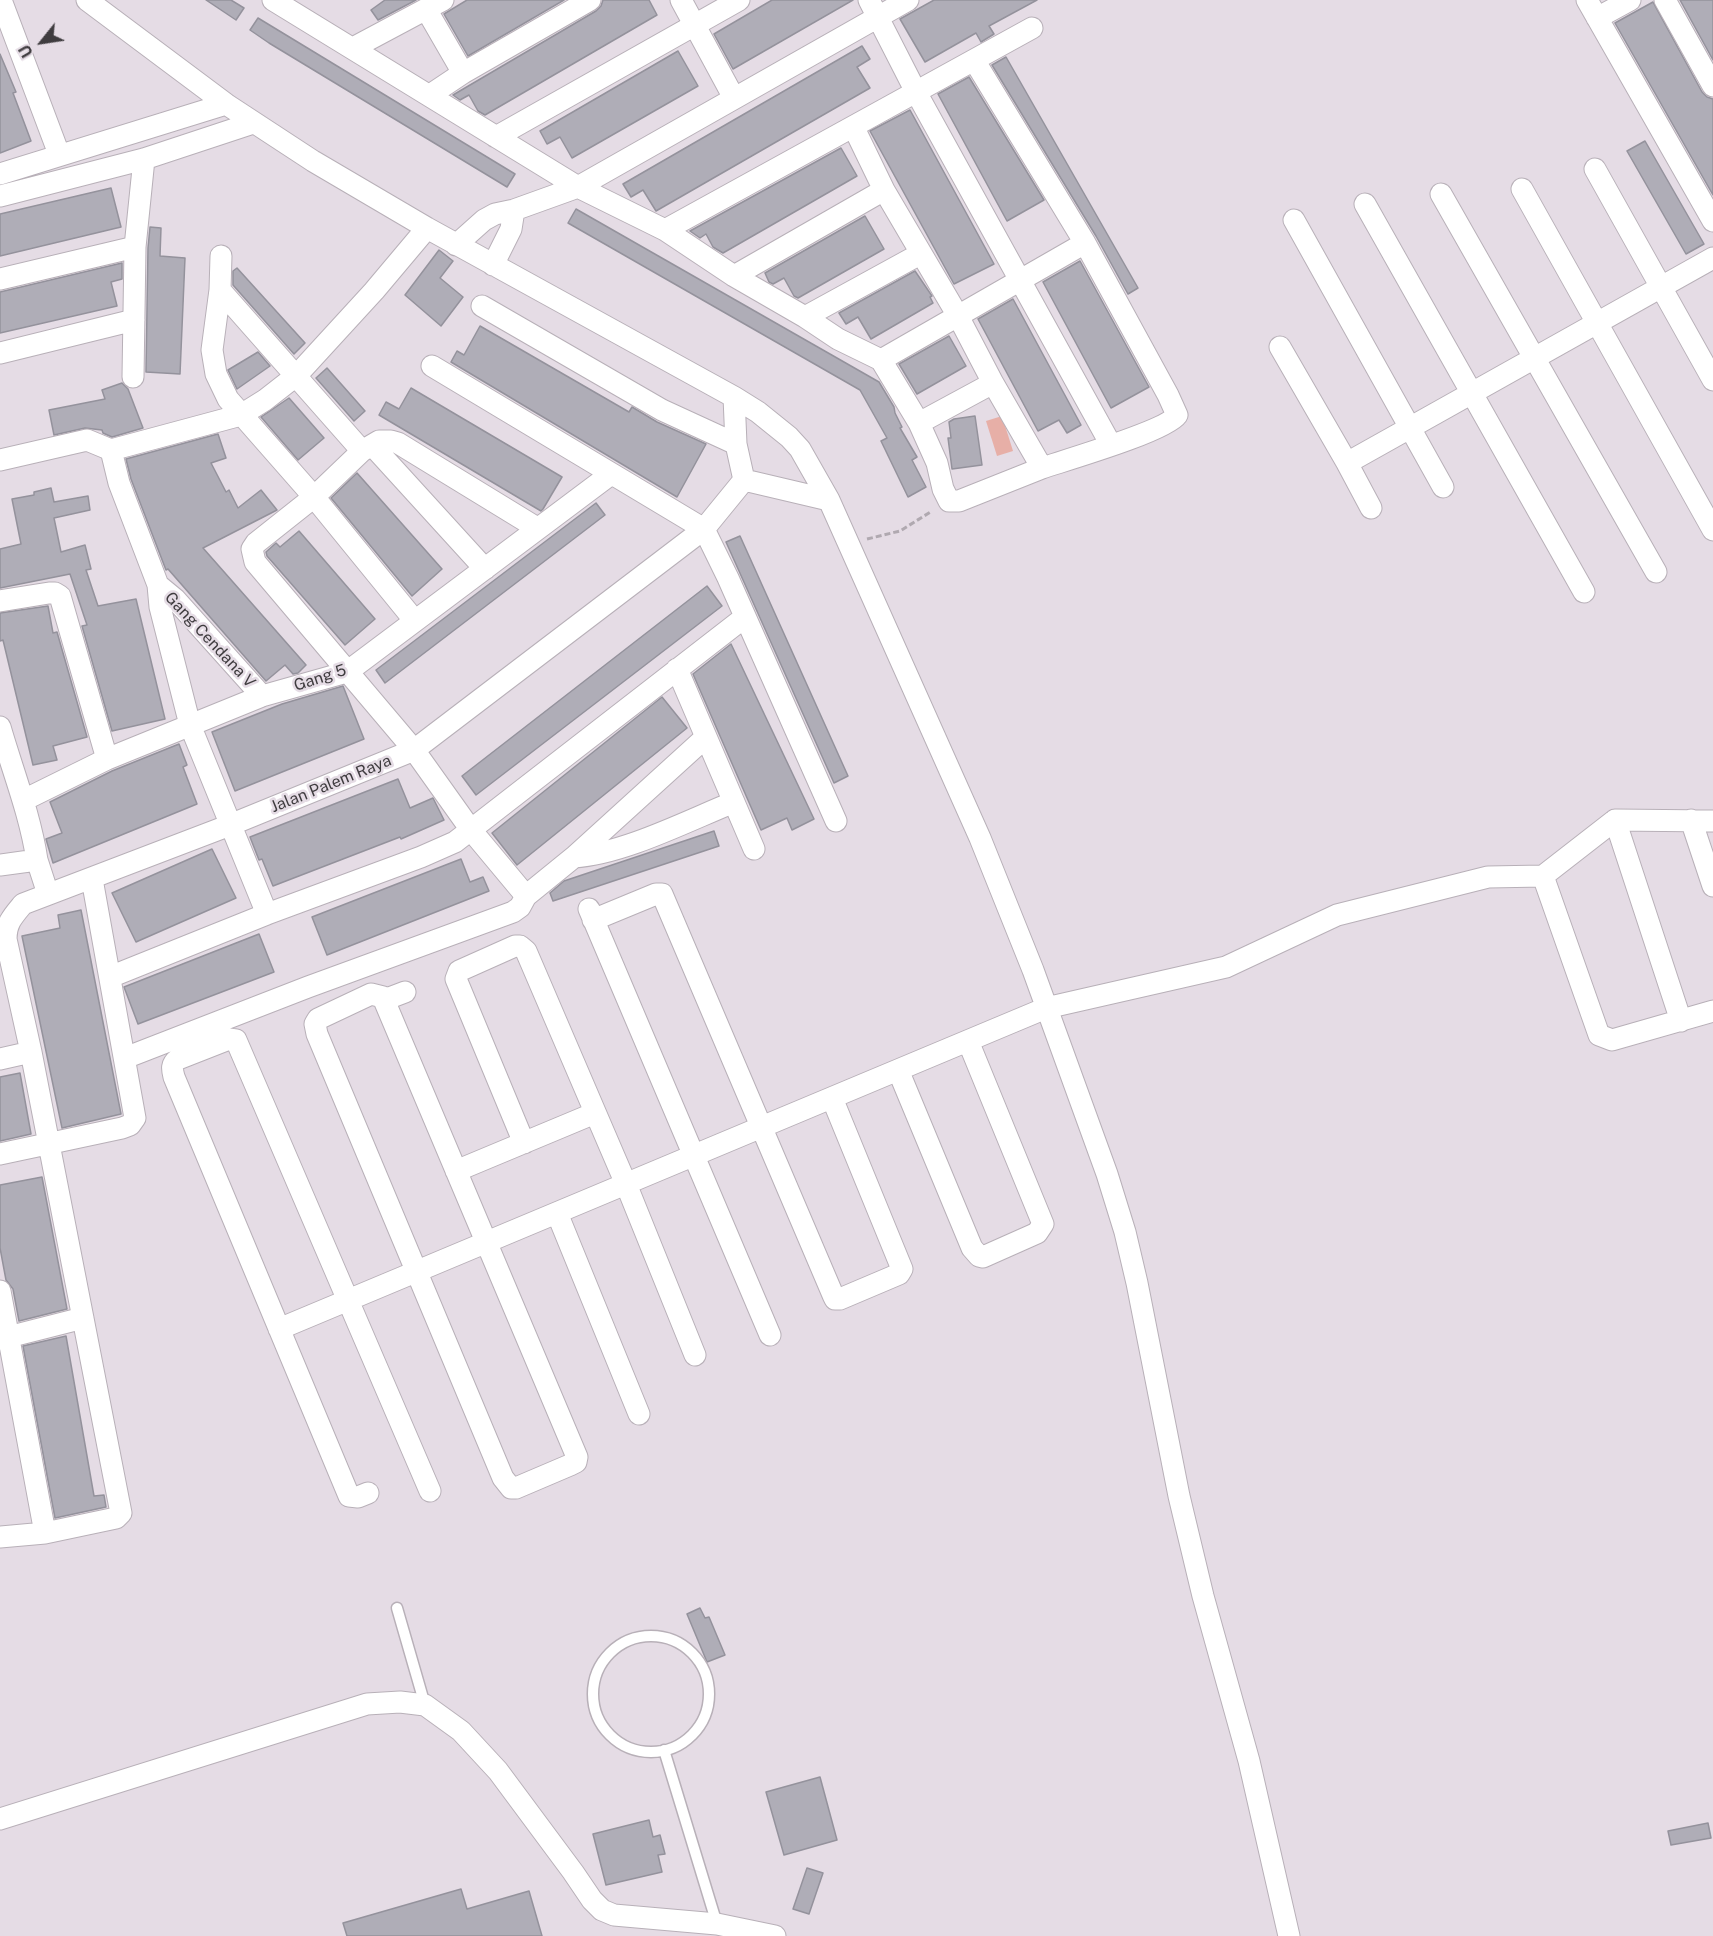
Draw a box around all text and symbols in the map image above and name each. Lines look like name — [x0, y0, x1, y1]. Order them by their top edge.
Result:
north arrow — [12, 12, 72, 72]
text: U — [15, 41, 37, 61]
street label: Gang Cendana V — [161, 588, 259, 692]
street label: Gang 5 — [291, 661, 349, 695]
street label: Jalan Palem Raya — [268, 751, 394, 817]

